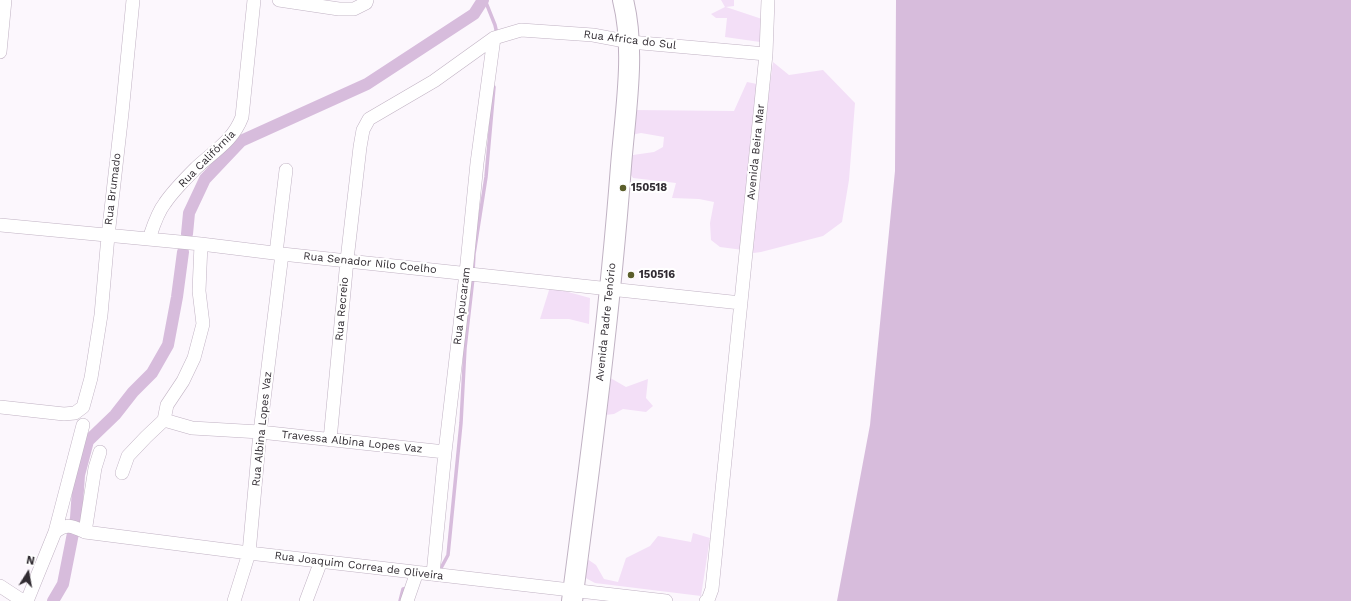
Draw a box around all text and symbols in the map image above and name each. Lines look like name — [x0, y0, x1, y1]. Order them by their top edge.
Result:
street label: Rua Africa do Sul — [583, 28, 677, 52]
street label: Avenida Beira Mar — [744, 103, 768, 201]
street label: Rua Califórnia — [176, 128, 238, 190]
street label: Rua Brumado — [102, 152, 124, 226]
place label: 150518 — [631, 181, 667, 195]
marker: 150518 — [618, 183, 628, 193]
street label: Rua Senador Nilo Coelho — [303, 249, 437, 277]
street label: Avenida Padre Tenório — [593, 262, 619, 382]
street label: Rua Apucaram — [451, 266, 473, 346]
place label: 150516 — [639, 268, 675, 282]
marker: 150516 — [626, 270, 636, 280]
street label: Rua Recreio — [333, 277, 351, 341]
street label: Rua Albina Lopes Vaz — [249, 371, 275, 487]
street label: Travessa Albina Lopes Vaz — [281, 428, 423, 456]
street label: Rua Joaquim Correa de Oliveira — [274, 549, 444, 583]
north arrow — [8, 553, 48, 593]
text: N — [25, 554, 36, 568]

